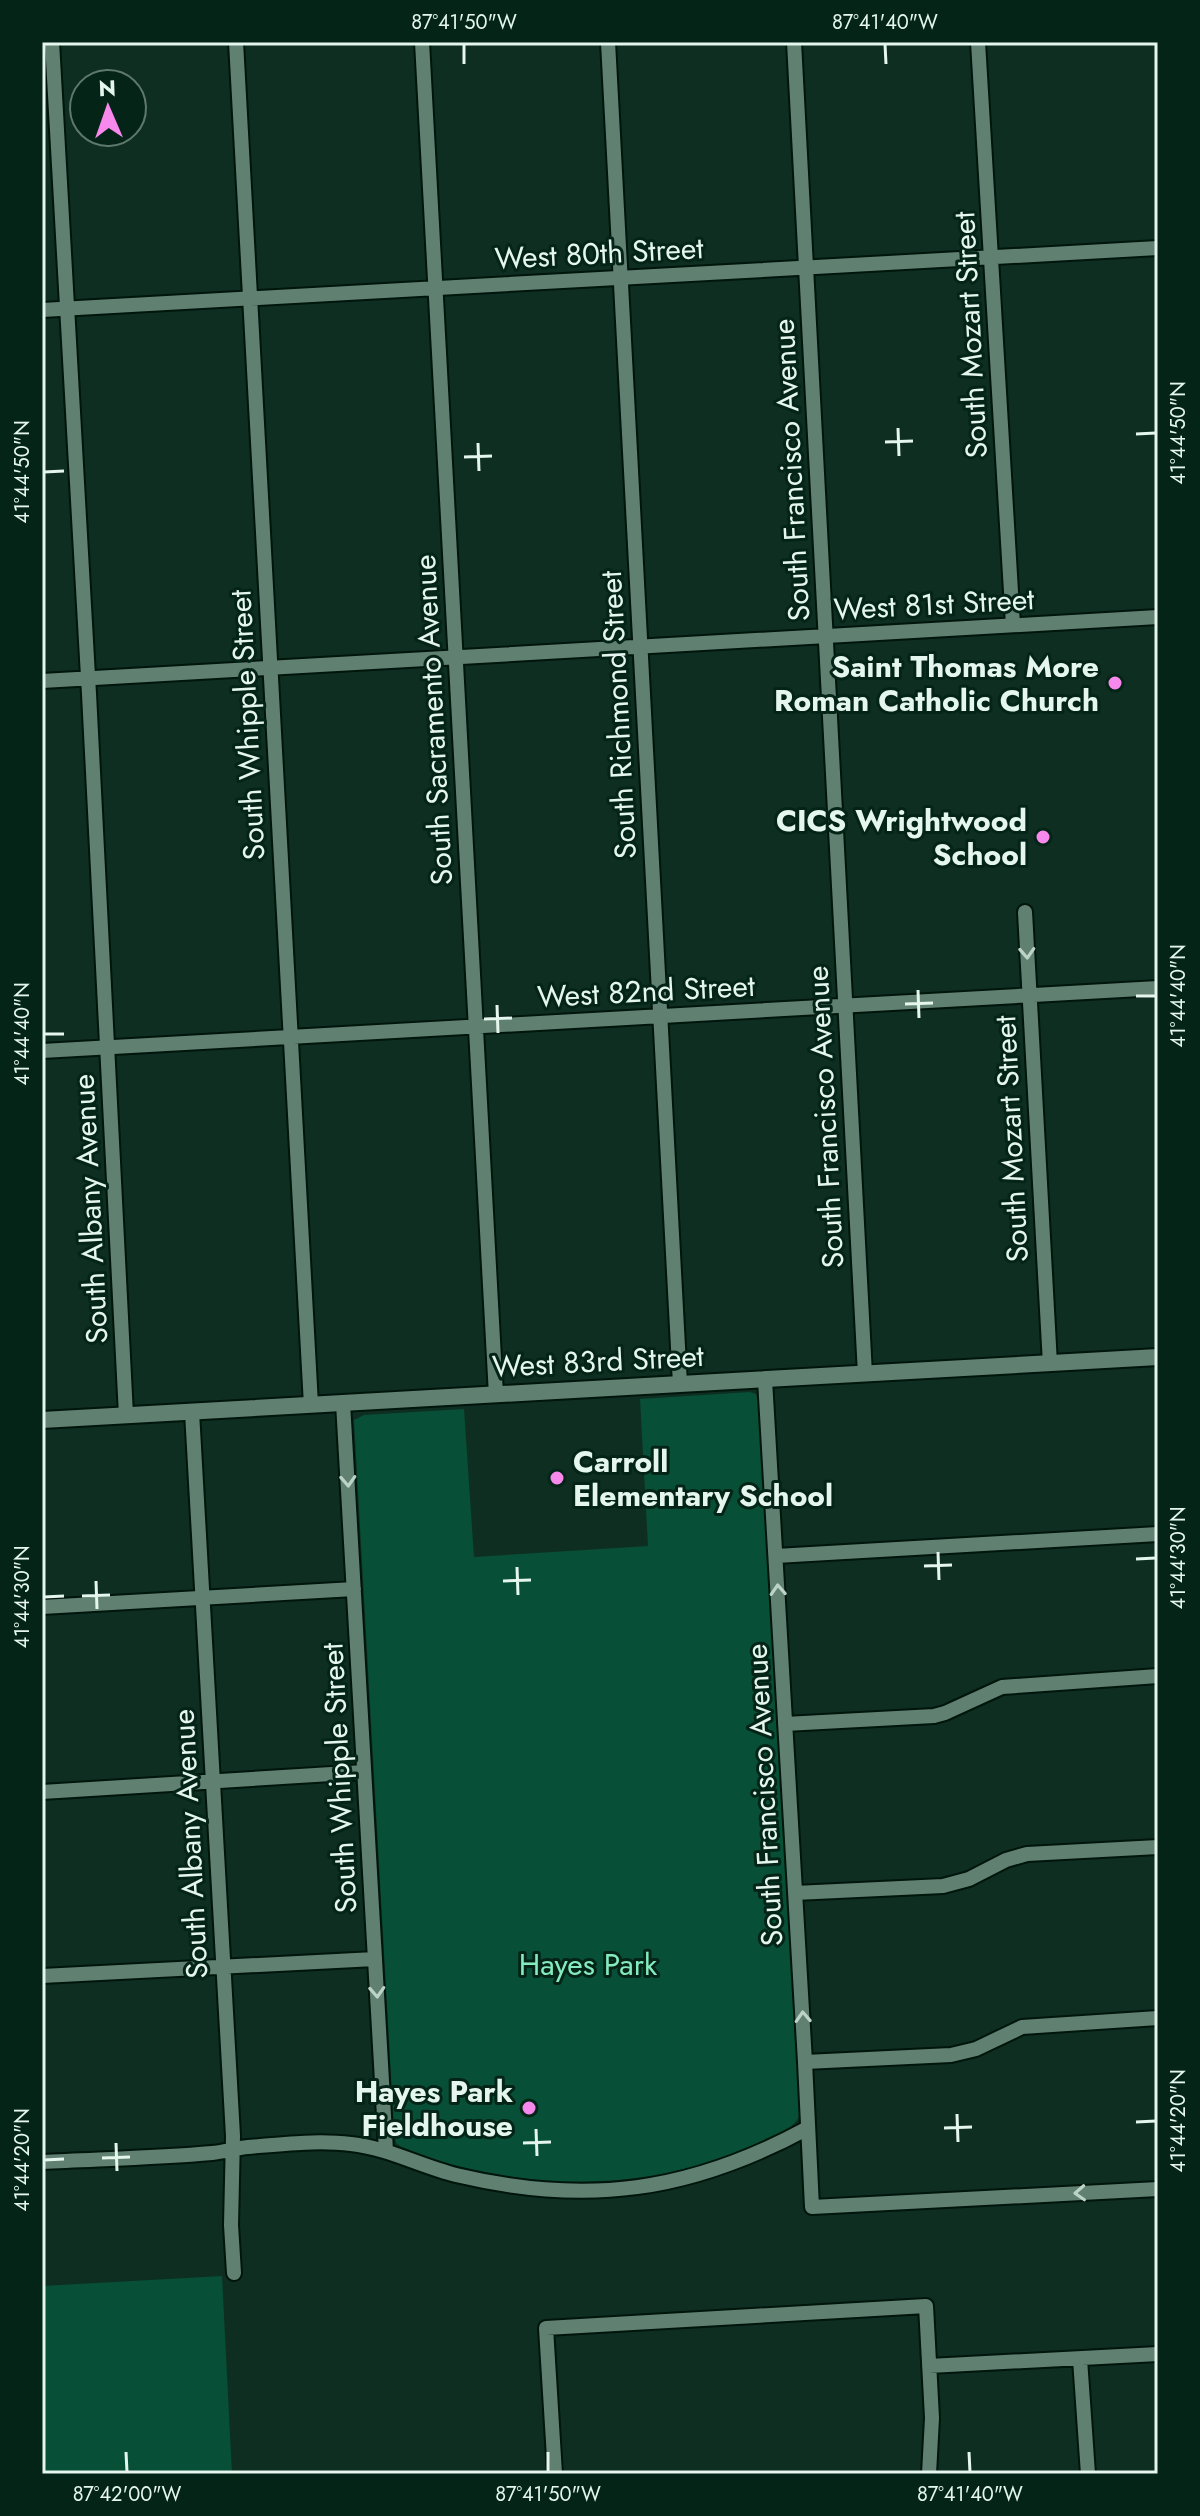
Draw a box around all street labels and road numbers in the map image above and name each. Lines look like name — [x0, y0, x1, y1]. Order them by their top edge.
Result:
street label: South Mozart Street — [942, 210, 998, 459]
street label: West 80th Street — [494, 226, 705, 280]
street label: South Francisco Avenue — [762, 318, 820, 622]
street label: South Sacramento Avenue — [403, 554, 463, 886]
street label: South Richmond Street — [589, 569, 647, 860]
street label: West 81st Street — [833, 577, 1036, 631]
street label: South Whipple Street — [218, 588, 276, 861]
street label: West 82nd Street — [536, 964, 757, 1018]
street label: South Francisco Avenue — [796, 965, 854, 1269]
street label: South Mozart Street — [983, 1014, 1039, 1263]
street label: South Albany Avenue — [61, 1073, 119, 1345]
street label: West 83rd Street — [491, 1334, 706, 1388]
street label: South Whipple Street — [310, 1641, 368, 1914]
street label: South Francisco Avenue — [735, 1643, 793, 1947]
street label: South Albany Avenue — [161, 1708, 219, 1980]

